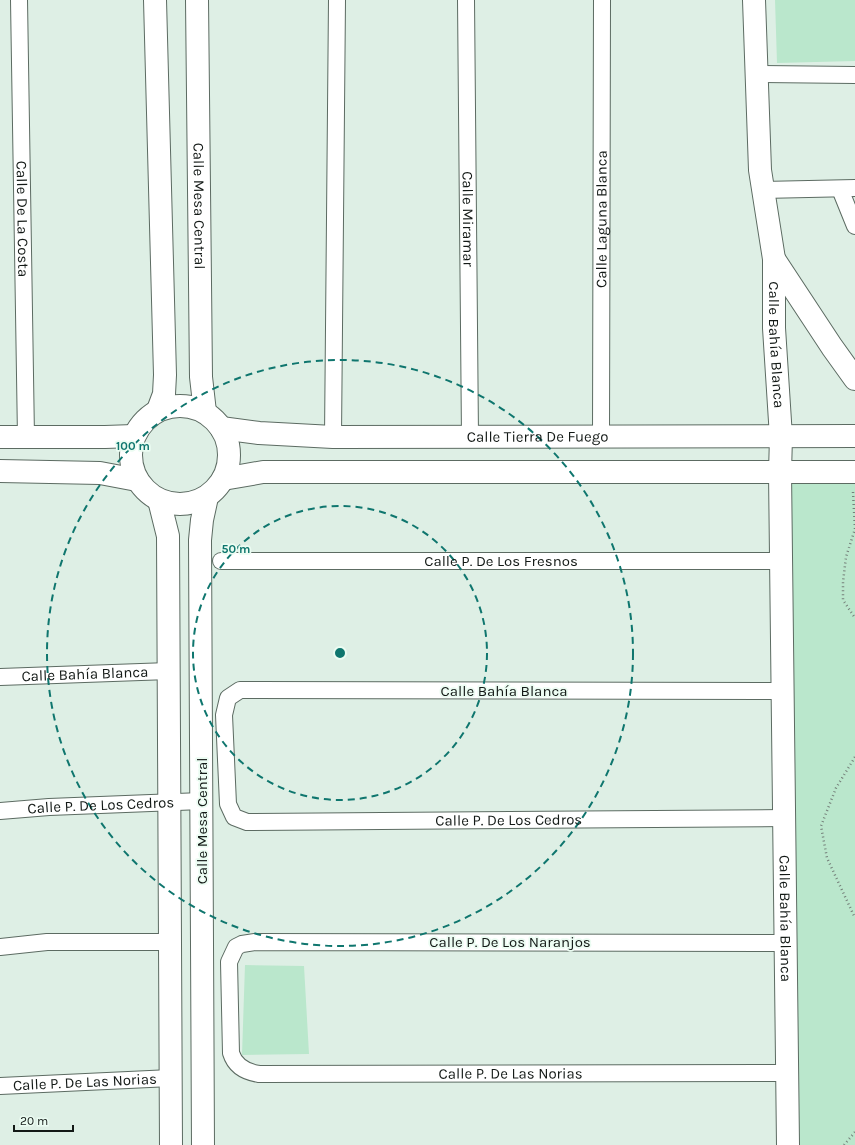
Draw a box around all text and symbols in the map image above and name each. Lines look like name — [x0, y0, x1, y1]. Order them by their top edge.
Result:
street label: Calle Mesa Central — [190, 142, 209, 269]
street label: Calle Laguna Blanca — [592, 150, 611, 288]
street label: Calle De La Costa — [13, 161, 32, 277]
street label: Calle Miramar — [459, 171, 477, 268]
street label: Calle Bahía Blanca — [765, 281, 788, 409]
street label: Calle Tierra De Fuego — [467, 427, 608, 446]
text: 100 m — [116, 439, 150, 453]
text: 50 m — [222, 542, 251, 556]
street label: Calle P. De Los Fresnos — [424, 552, 578, 570]
centre of rings — [333, 646, 347, 660]
street label: Calle Bahía Blanca — [21, 663, 149, 685]
street label: Calle Bahía Blanca — [441, 682, 567, 700]
street label: Calle Mesa Central — [193, 758, 211, 884]
street label: Calle P. De Los Cedros — [27, 793, 175, 818]
street label: Calle P. De Los Cedros — [435, 811, 582, 830]
street label: Calle Bahía Blanca — [776, 855, 795, 982]
street label: Calle P. De Los Naranjos — [429, 933, 591, 951]
street label: Calle P. De Las Norias — [438, 1064, 583, 1083]
street label: Calle P. De Las Norias — [12, 1070, 157, 1094]
scale bar — [14, 1107, 73, 1133]
text: 20 m — [20, 1114, 48, 1128]

